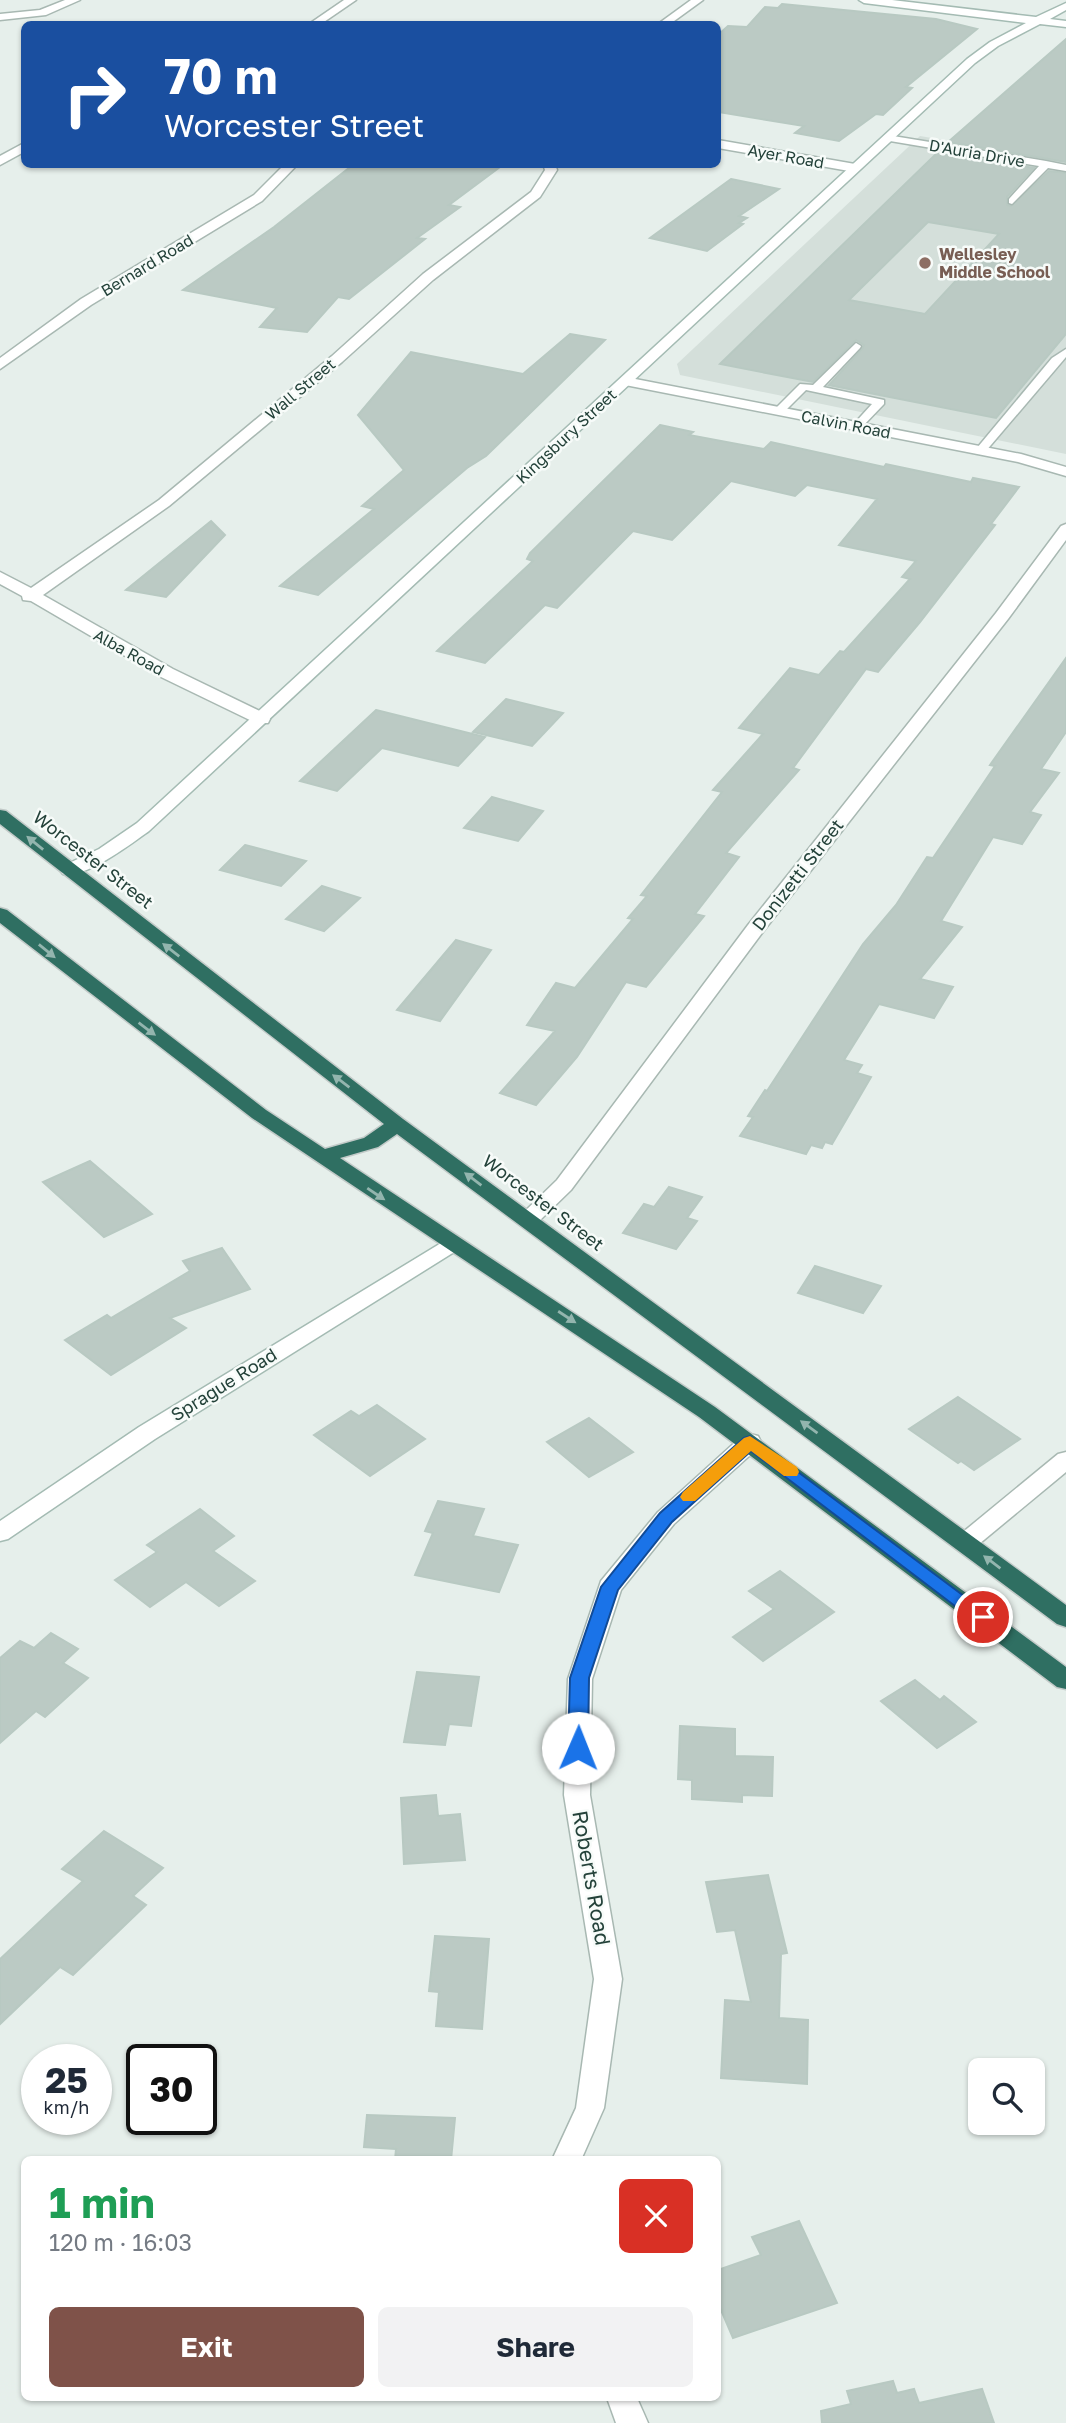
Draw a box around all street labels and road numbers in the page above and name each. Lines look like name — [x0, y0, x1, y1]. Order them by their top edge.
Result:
street label: D'Auria Drive — [928, 135, 1026, 171]
street label: Ayer Road — [746, 139, 826, 173]
street label: Bernard Road — [97, 230, 197, 300]
street label: Wall Street — [261, 354, 339, 424]
street label: Kingsbury Street — [512, 384, 620, 488]
street label: Calvin Road — [799, 406, 893, 442]
street label: Alba Road — [90, 624, 168, 680]
street label: Worcester Street — [29, 805, 158, 913]
street label: Donizetti Street — [747, 814, 848, 935]
street label: Worcester Street — [479, 1149, 609, 1255]
street label: Sprague Road — [166, 1343, 280, 1425]
street label: Roberts Road — [567, 1808, 617, 1947]

